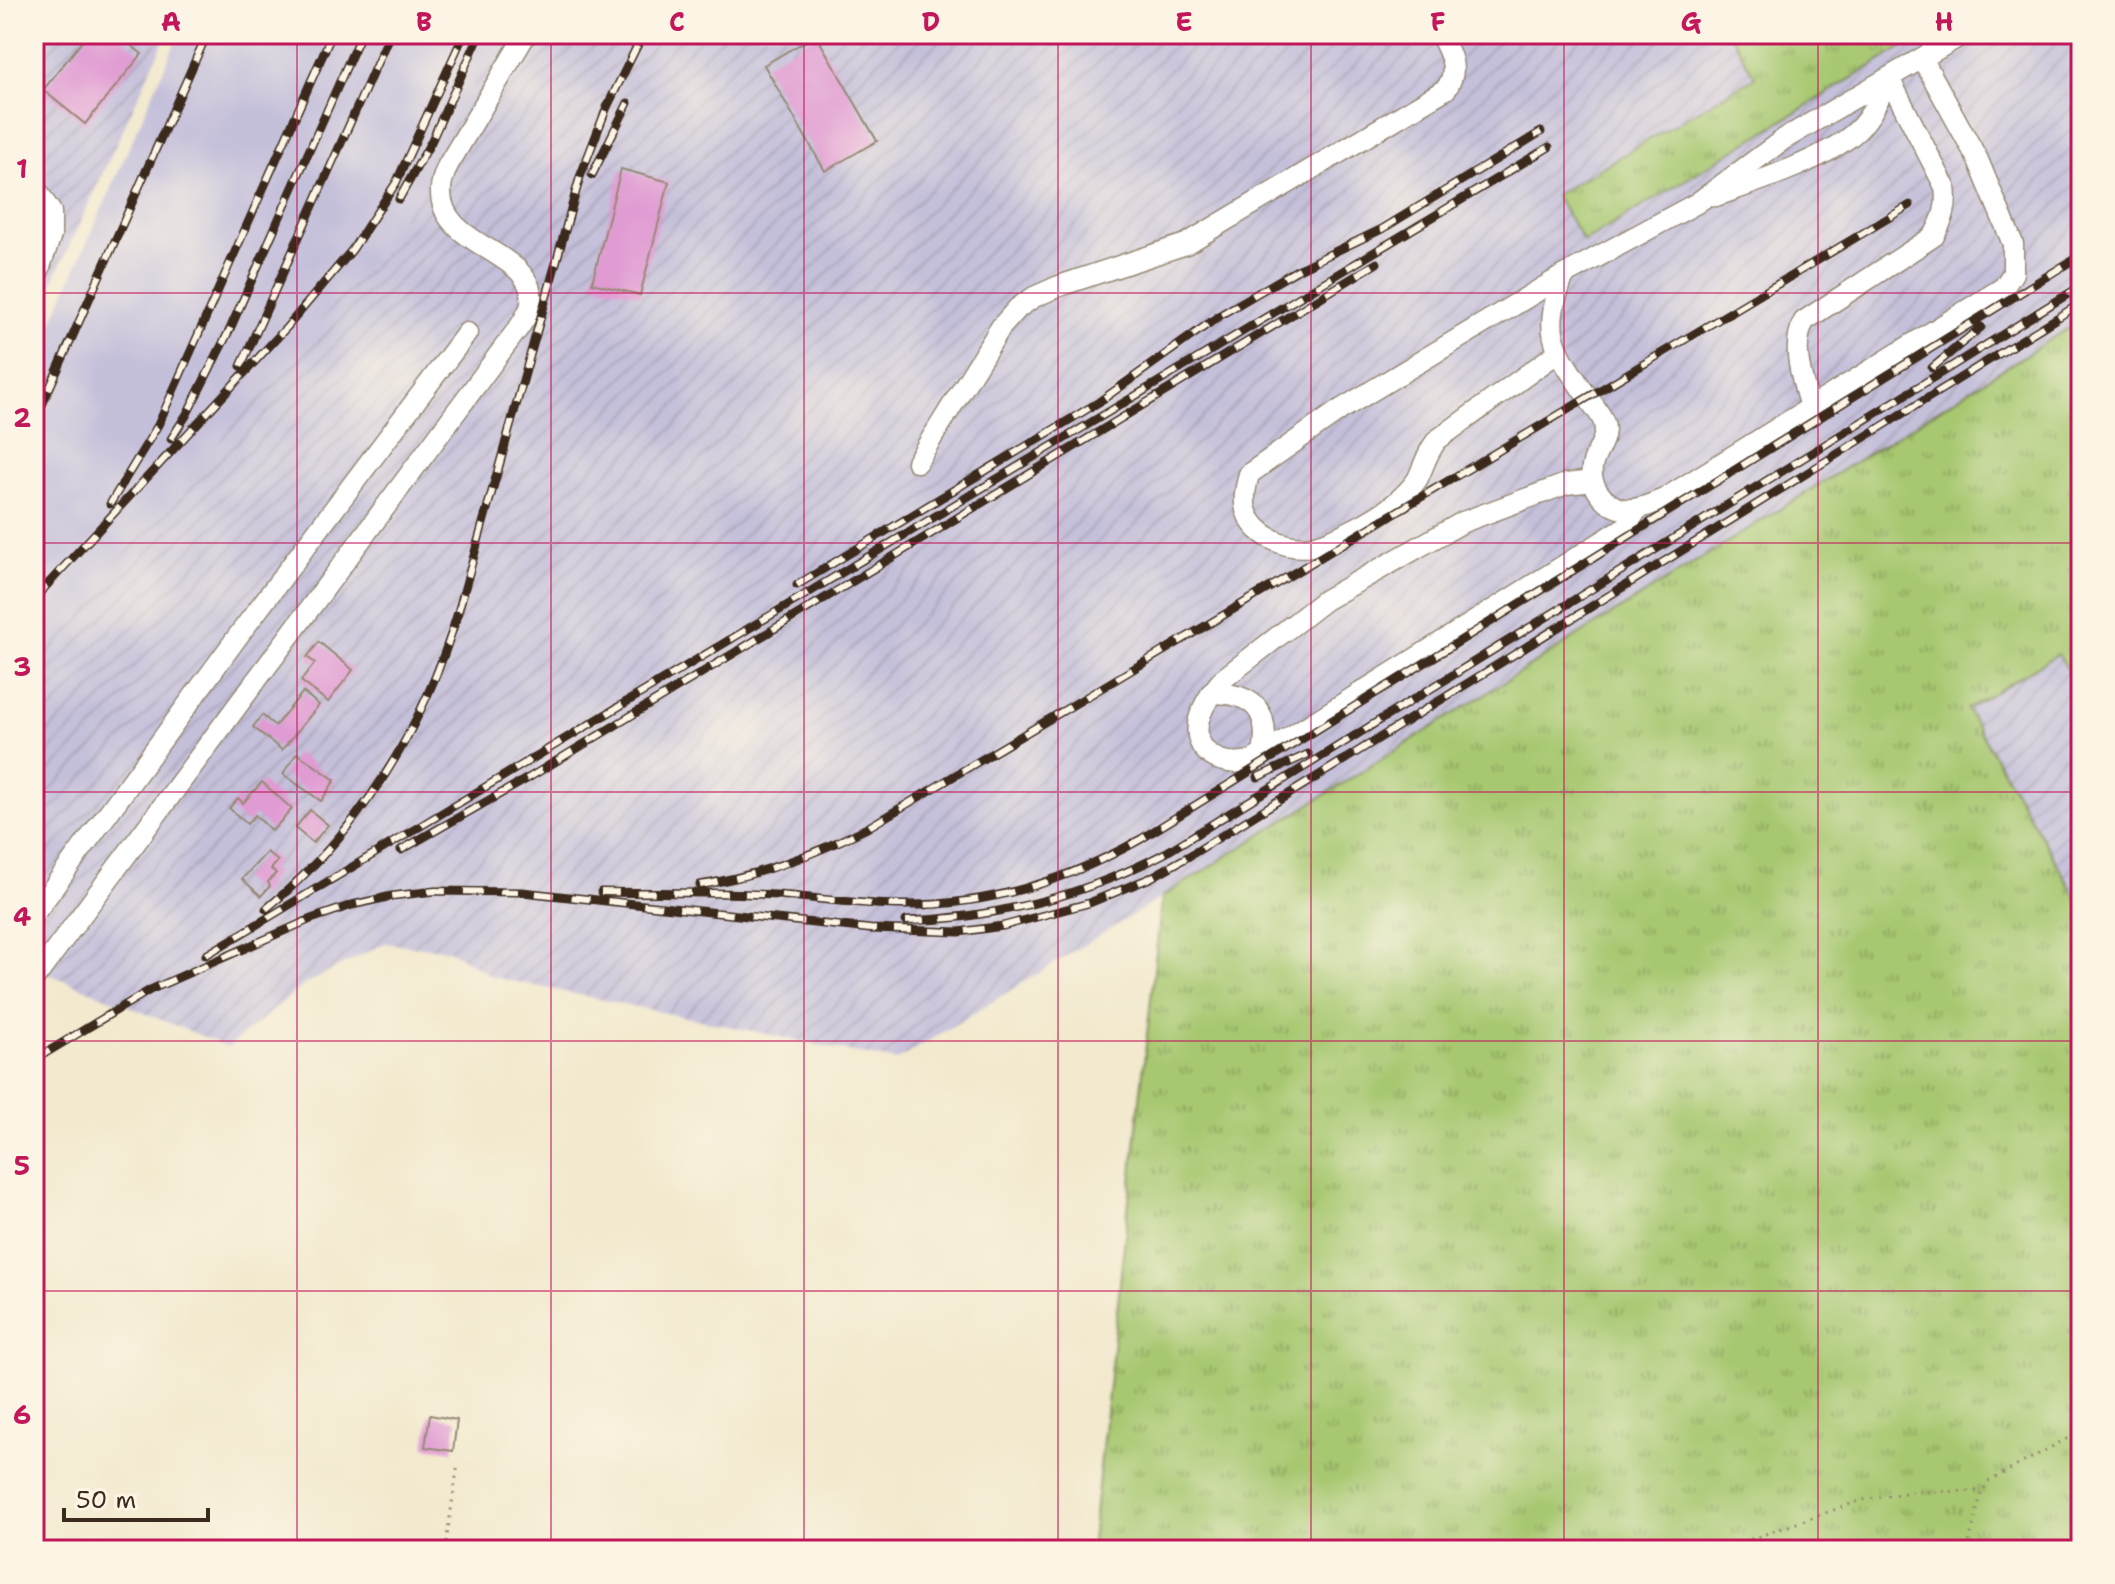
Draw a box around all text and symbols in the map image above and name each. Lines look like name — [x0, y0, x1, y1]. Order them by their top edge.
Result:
text: A — [161, 4, 181, 39]
text: B — [416, 4, 432, 39]
text: C — [669, 4, 685, 39]
text: D — [922, 4, 940, 39]
text: E — [1175, 4, 1193, 39]
text: F — [1430, 4, 1446, 39]
text: G — [1681, 4, 1702, 39]
text: H — [1935, 4, 1953, 39]
text: 1 — [16, 151, 28, 186]
text: 2 — [13, 400, 31, 435]
text: 3 — [13, 649, 31, 684]
text: 4 — [13, 899, 31, 934]
text: 5 — [14, 1148, 30, 1183]
text: 6 — [13, 1397, 31, 1432]
scale bar — [64, 1472, 208, 1522]
text: 50 m — [76, 1484, 136, 1516]

